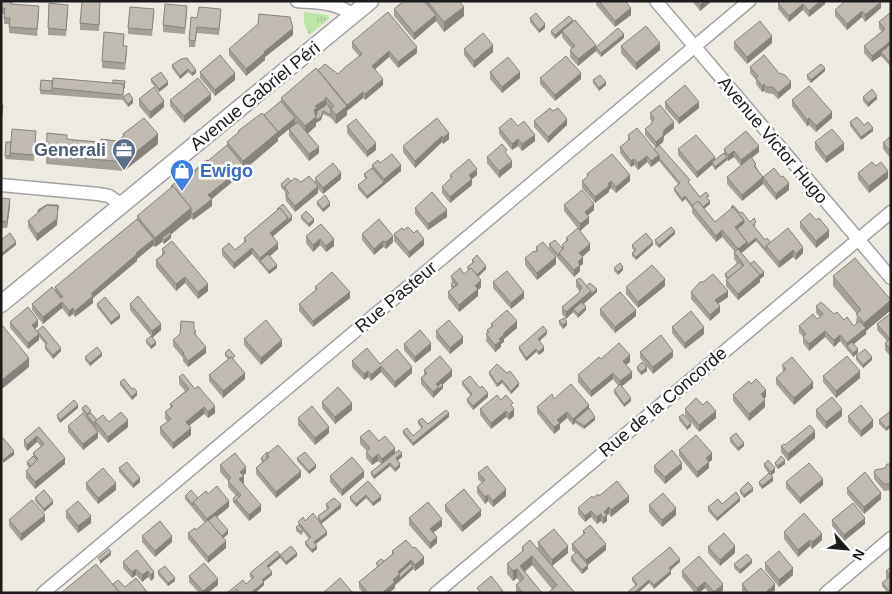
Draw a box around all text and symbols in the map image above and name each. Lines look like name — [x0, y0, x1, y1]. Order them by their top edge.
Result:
street label: Avenue Gabriel Péri — [186, 38, 324, 154]
street label: Avenue Victor Hugo — [714, 72, 832, 208]
office icon: Generali — [111, 137, 137, 171]
place label: Generali — [34, 140, 106, 160]
shop icon: Ewigo — [169, 158, 195, 192]
place label: Ewigo — [200, 161, 253, 181]
street label: Rue Pasteur — [351, 257, 441, 337]
street label: Rue de la Concorde — [595, 343, 731, 461]
north arrow — [822, 524, 872, 574]
text: N — [849, 547, 868, 563]

